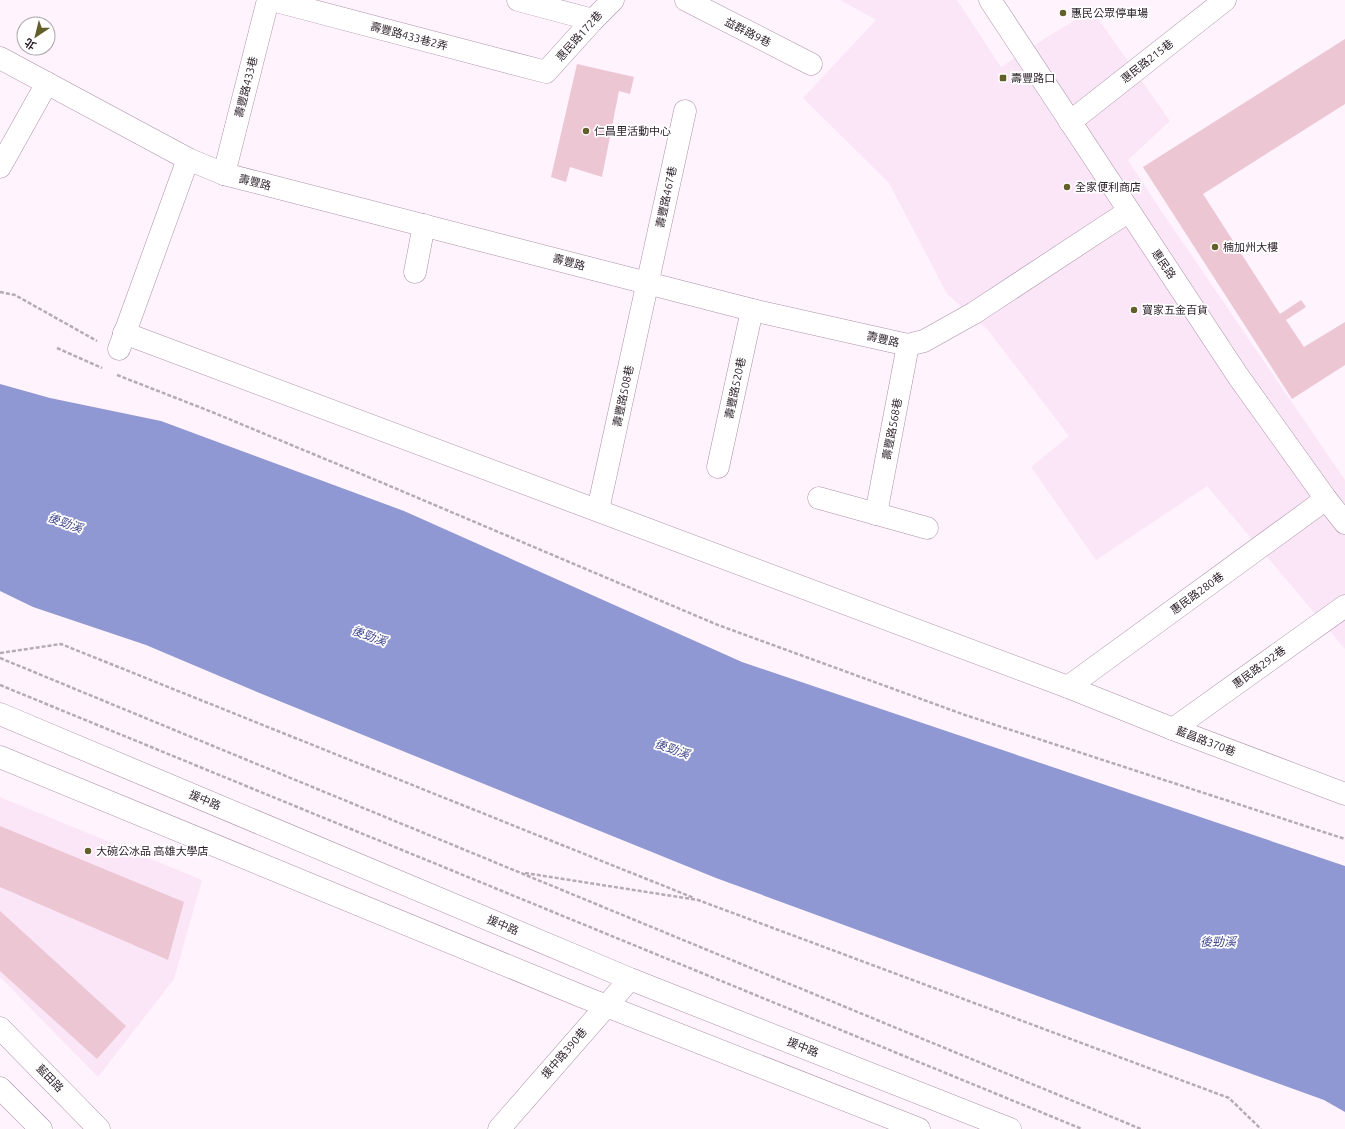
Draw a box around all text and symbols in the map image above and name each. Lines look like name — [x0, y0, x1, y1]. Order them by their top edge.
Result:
place label: 惠民公眾停車場 — [1071, 7, 1148, 19]
marker: 惠民公眾停車場 — [1058, 8, 1068, 18]
street label: 惠民路172巷 — [554, 9, 604, 63]
street label: 益群路9巷 — [723, 15, 773, 49]
north arrow — [16, 16, 56, 56]
street label: 壽豐路433巷2弄 — [369, 20, 449, 52]
text: 北 — [22, 36, 38, 52]
street label: 惠民路215巷 — [1119, 37, 1175, 85]
street label: 壽豐路433巷 — [233, 55, 259, 119]
place label: 壽豐路口 — [1011, 72, 1055, 84]
marker: 壽豐路口 — [998, 73, 1008, 83]
place label: 仁昌里活動中心 — [594, 125, 671, 137]
marker: 仁昌里活動中心 — [581, 126, 591, 136]
street label: 壽豐路467巷 — [654, 165, 678, 229]
street label: 壽豐路 — [238, 172, 272, 192]
place label: 全家便利商店 — [1075, 181, 1141, 193]
marker: 全家便利商店 — [1062, 182, 1072, 192]
place label: 楠加州大樓 — [1223, 241, 1278, 253]
marker: 楠加州大樓 — [1210, 242, 1220, 252]
street label: 惠民路 — [1150, 247, 1178, 281]
street label: 壽豐路 — [552, 252, 586, 272]
place label: 寶家五金百貨 — [1142, 304, 1208, 316]
marker: 寶家五金百貨 — [1129, 305, 1139, 315]
street label: 壽豐路 — [866, 329, 900, 349]
street label: 壽豐路520巷 — [723, 356, 747, 420]
street label: 壽豐路508巷 — [611, 364, 635, 428]
street label: 壽豐路568巷 — [880, 397, 904, 461]
water label: 後勁溪 — [46, 510, 86, 535]
street label: 惠民路280巷 — [1168, 570, 1226, 616]
water label: 後勁溪 — [350, 623, 390, 648]
street label: 惠民路292巷 — [1230, 644, 1288, 690]
street label: 藍昌路370巷 — [1175, 724, 1237, 758]
water label: 後勁溪 — [653, 736, 693, 761]
street label: 援中路 — [187, 788, 223, 812]
place label: 大碗公冰品 高雄大學店 — [96, 845, 209, 857]
marker: 大碗公冰品 高雄大學店 — [83, 846, 93, 856]
street label: 援中路 — [485, 913, 521, 937]
water label: 後勁溪 — [1200, 935, 1238, 948]
street label: 援中路390巷 — [539, 1025, 589, 1081]
street label: 援中路 — [785, 1035, 821, 1059]
street label: 藍田路 — [34, 1062, 66, 1094]

